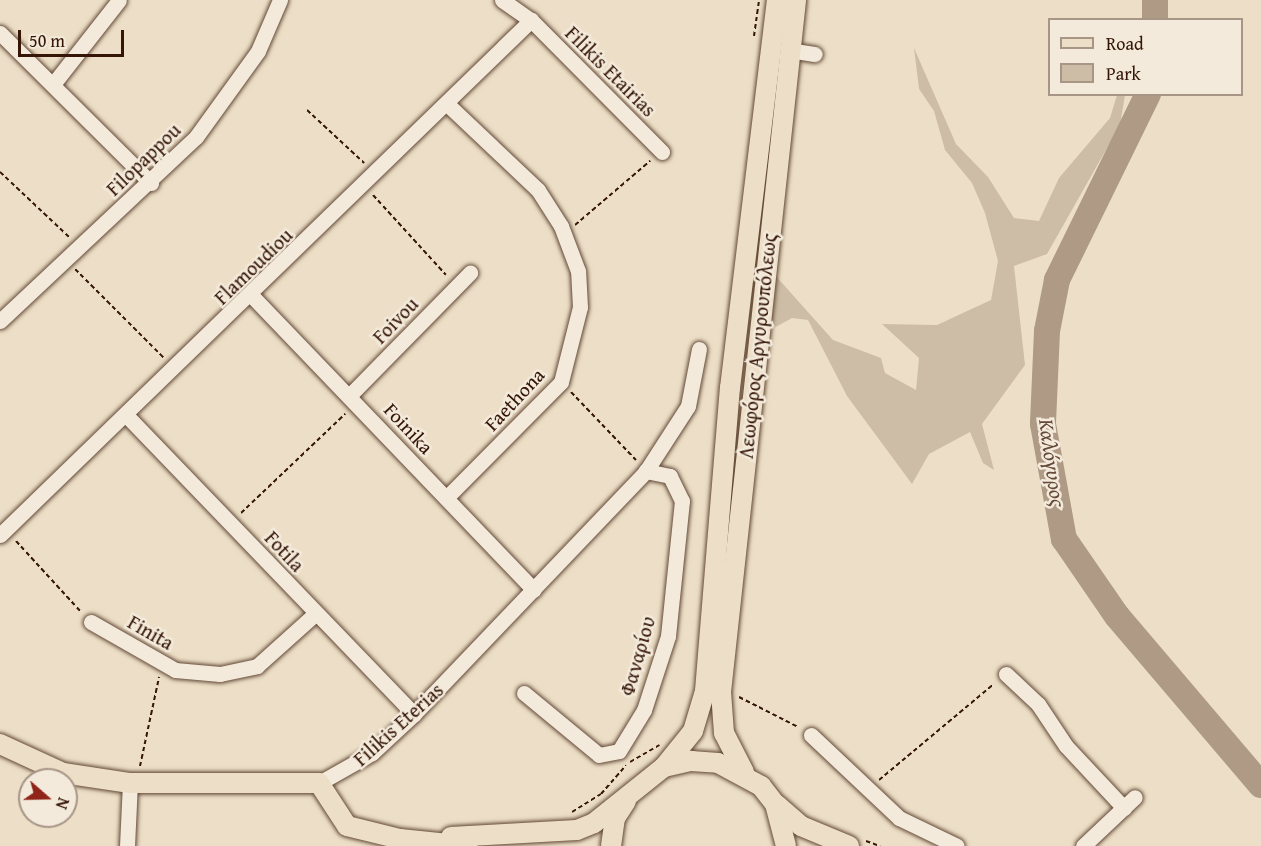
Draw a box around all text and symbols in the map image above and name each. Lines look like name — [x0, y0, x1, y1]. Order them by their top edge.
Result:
scale bar — [21, 18, 128, 56]
legend — [1048, 18, 1243, 96]
street label: Filikis Etairias — [561, 21, 661, 121]
text: 50 m — [29, 27, 65, 54]
text: Road — [1106, 30, 1144, 57]
text: Park — [1106, 60, 1141, 87]
street label: Filopappou — [101, 118, 185, 200]
street label: Flamoudiou — [209, 223, 297, 309]
street label: Λεωφόρος Αργυρουπόλεως — [733, 232, 781, 460]
street label: Foivou — [367, 292, 423, 348]
street label: Faethona — [479, 363, 549, 435]
street label: Foinika — [379, 397, 439, 459]
water label: Καλόγυρος — [1033, 417, 1071, 509]
street label: Fotila — [260, 526, 310, 576]
street label: Finita — [124, 609, 178, 655]
street label: Φαναρίου — [614, 613, 660, 699]
street label: Filikis Eterias — [348, 677, 448, 771]
north arrow — [18, 768, 78, 828]
text: N — [50, 794, 76, 813]

